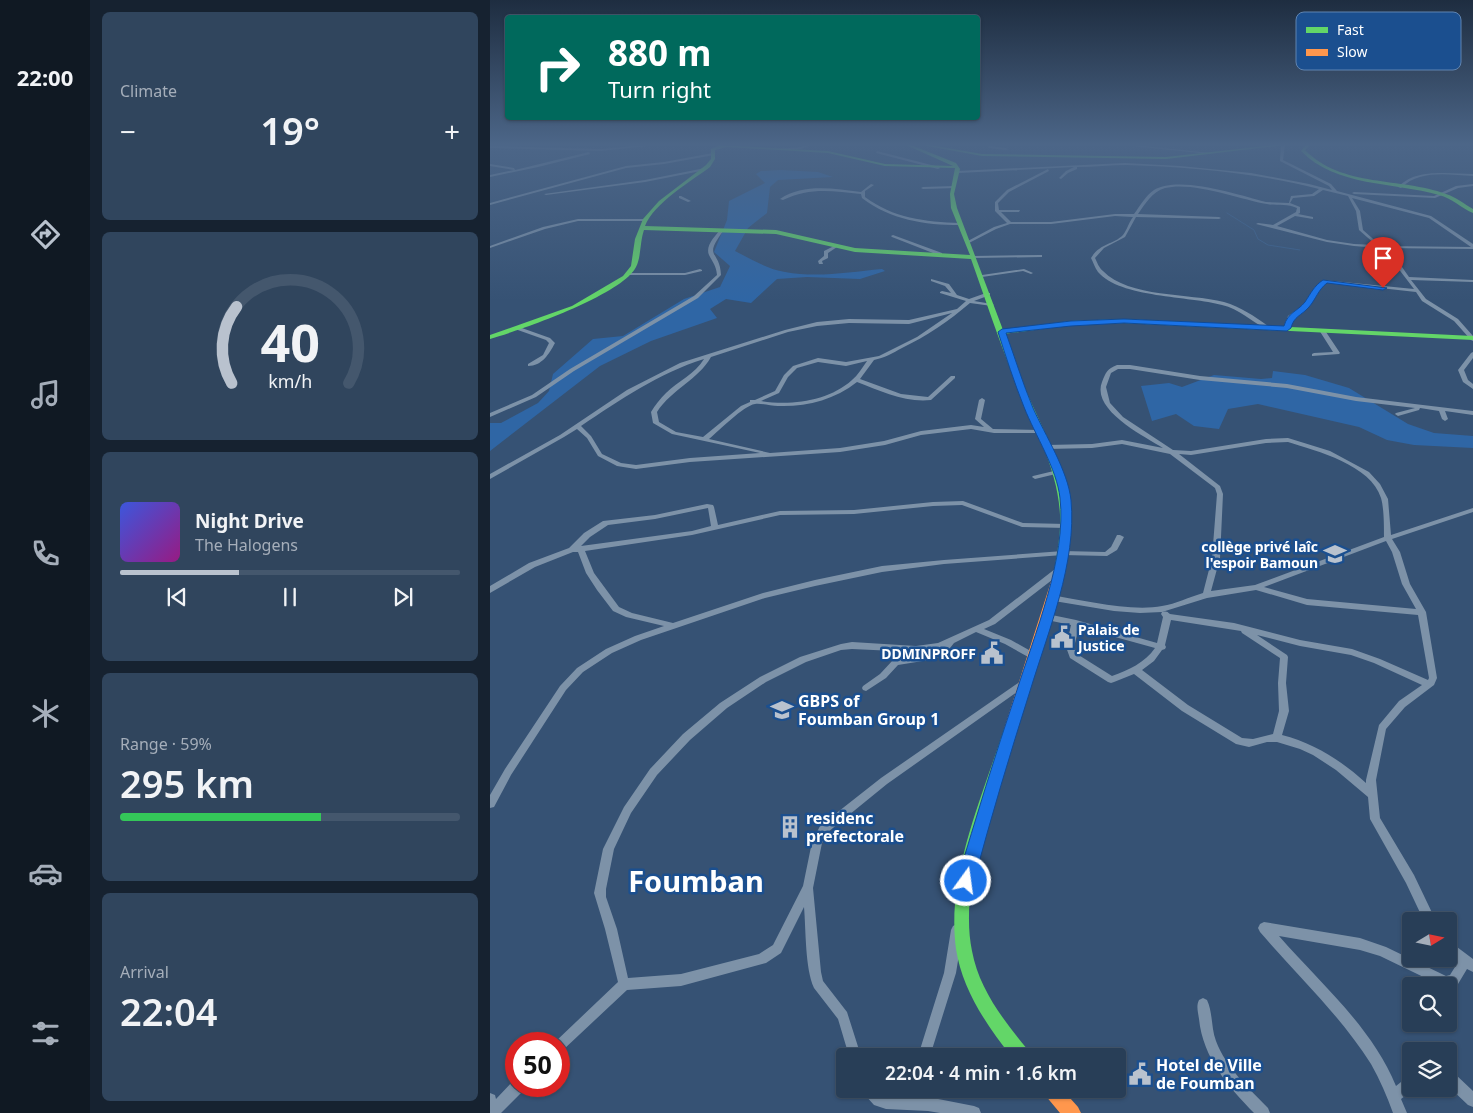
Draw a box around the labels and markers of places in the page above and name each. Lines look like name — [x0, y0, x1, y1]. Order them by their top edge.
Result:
pin — [1362, 237, 1404, 288]
place label: collège privé laîc l'espoir Bamoun — [1201, 537, 1318, 572]
school or university icon: collège privé laîc l'espoir Bamoun — [1322, 541, 1348, 567]
place label: Palais de Justice — [1076, 620, 1140, 655]
public building icon: Palais de Justice — [1049, 624, 1075, 650]
public building icon: DDMINPROFF — [979, 640, 1005, 666]
place label: DDMINPROFF — [881, 644, 976, 663]
place label: GBPS of Foumban Group 1 — [798, 690, 939, 730]
school or university icon: GBPS of Foumban Group 1 — [769, 697, 795, 723]
place label: residenc prefectorale — [806, 807, 904, 847]
building icon: residenc prefectorale — [777, 814, 803, 840]
place label: Hotel de Ville de Foumban — [1156, 1054, 1262, 1094]
public building icon: Hotel de Ville de Foumban — [1127, 1061, 1153, 1087]

